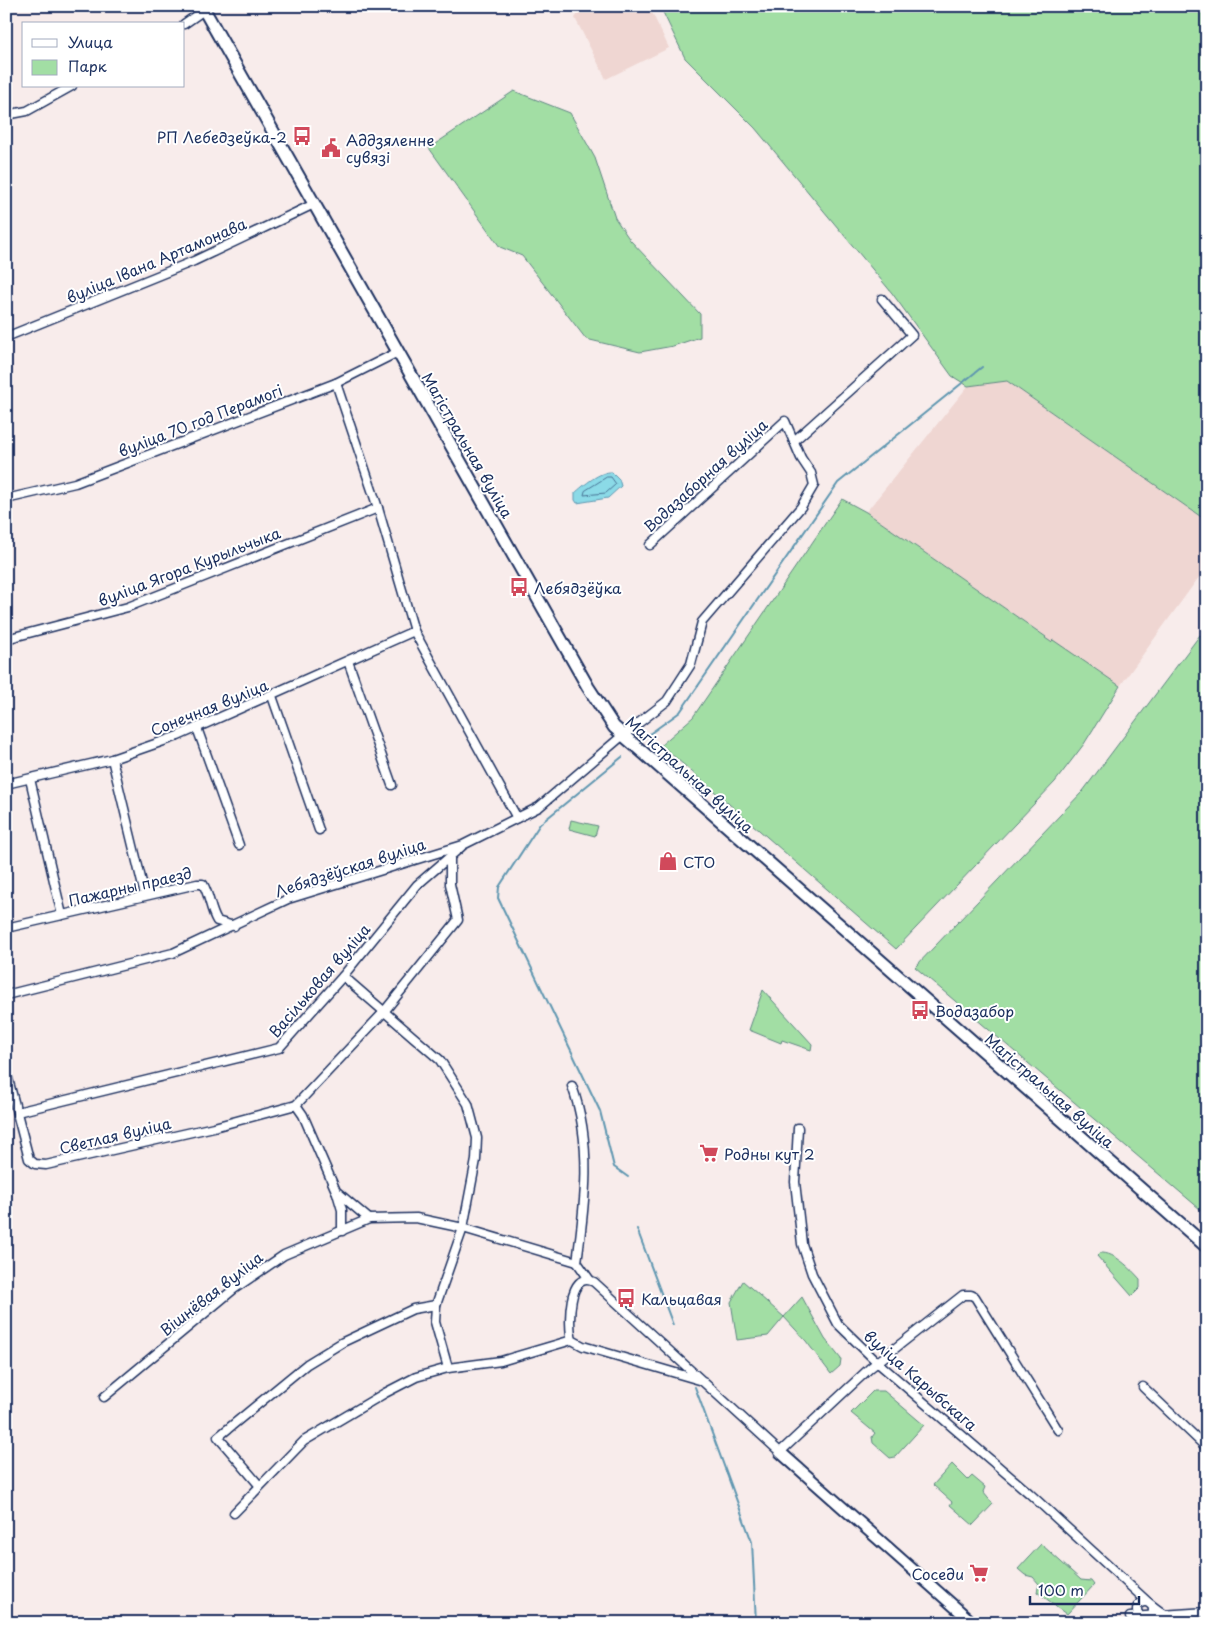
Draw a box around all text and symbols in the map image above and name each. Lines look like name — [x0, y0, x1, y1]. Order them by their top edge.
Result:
legend — [22, 22, 185, 88]
text: Улица — [68, 30, 113, 53]
text: Парк — [68, 54, 107, 77]
place label: РП Лебедзеўка-2 — [157, 125, 287, 148]
bus stop icon: РП Лебедзеўка-2 — [291, 125, 313, 147]
place label: Аддзяленне сувязі — [346, 128, 434, 168]
public building icon: Аддзяленне сувязі — [320, 137, 342, 159]
street label: вуліца Івана Артамонава — [62, 211, 250, 308]
street label: Магістральная вуліца — [417, 368, 520, 523]
street label: вуліца 70 год Перамогі — [114, 378, 286, 462]
street label: Водазаборная вуліца — [638, 412, 773, 537]
street label: вуліца Ягора Курыльчыка — [94, 520, 284, 611]
bus stop icon: Лебядзёўка — [508, 576, 530, 598]
place label: Лебядзёўка — [534, 576, 622, 599]
street label: Сонечная вуліца — [147, 673, 272, 741]
street label: Магістральная вуліца — [621, 710, 760, 838]
street label: Лебядзёўская вуліца — [272, 832, 429, 902]
shop icon: СТО — [657, 850, 679, 872]
place label: СТО — [683, 850, 715, 873]
street label: Пажарны праезд — [66, 861, 194, 911]
street label: Васільковая вуліца — [263, 917, 376, 1042]
bus stop icon: Водазабор — [909, 999, 931, 1021]
place label: Водазабор — [935, 999, 1014, 1022]
street label: Магістральная вуліца — [980, 1027, 1120, 1153]
street label: Светлая вуліца — [57, 1111, 174, 1159]
supermarket icon: Родны кут 2 — [698, 1142, 720, 1164]
place label: Родны кут 2 — [724, 1142, 815, 1165]
street label: Вішнёвая вуліца — [155, 1245, 268, 1341]
bus stop icon: Кальцавая — [615, 1287, 637, 1309]
place label: Кальцавая — [641, 1287, 722, 1310]
street label: вуліца Карыбскага — [859, 1324, 983, 1436]
place label: Соседи — [911, 1562, 964, 1585]
supermarket icon: Соседи — [968, 1562, 990, 1584]
scale bar — [1030, 1574, 1139, 1606]
text: 100 m — [1038, 1578, 1084, 1601]

